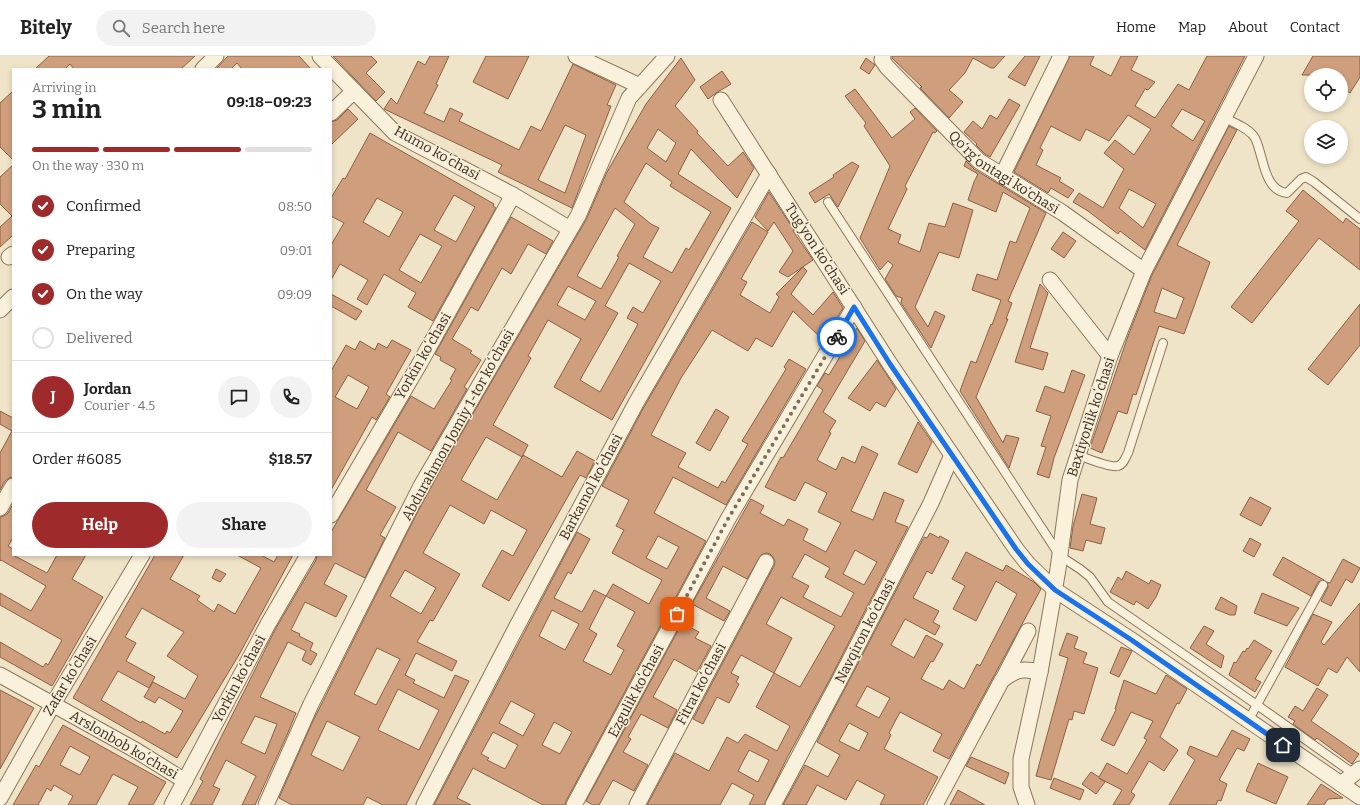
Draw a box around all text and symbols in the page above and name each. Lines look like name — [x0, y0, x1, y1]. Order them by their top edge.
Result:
search box — [96, 10, 376, 46]
text: Bitely — [20, 16, 72, 39]
icon: search — [110, 17, 132, 39]
text: Search here — [142, 19, 225, 37]
text: Home — [1116, 19, 1156, 36]
text: Map — [1178, 19, 1206, 36]
text: About — [1228, 19, 1268, 36]
text: Contact — [1290, 19, 1340, 36]
map controls — [1304, 68, 1348, 164]
button: locate — [1304, 68, 1348, 112]
text: Arriving in — [32, 80, 97, 95]
text: 09:18–09:23 — [227, 93, 312, 111]
text: 3 min — [32, 94, 101, 125]
button: layers — [1304, 120, 1348, 164]
street label: Humo koʻchasi — [391, 122, 483, 184]
street label: Qo‘rg‘ontagi ko‘chasi — [945, 127, 1063, 217]
text: On the way · 330 m — [32, 158, 144, 173]
icon: check — [32, 195, 54, 217]
text: Confirmed — [66, 197, 141, 215]
text: 08:50 — [278, 199, 312, 214]
street label: Tugʻyon koʻchasi — [781, 200, 853, 298]
icon: check — [32, 239, 54, 261]
text: Preparing — [66, 241, 135, 259]
text: 09:01 — [280, 243, 312, 258]
icon: check — [32, 283, 54, 305]
text: On the way — [66, 285, 143, 303]
text: 09:09 — [277, 287, 312, 302]
street label: Yorkin koʻchasi — [391, 310, 455, 402]
courier — [817, 317, 857, 357]
street label: Abdurahmon Jomiy 1-tor koʻchasi — [398, 326, 518, 524]
icon: bike — [826, 326, 848, 348]
text: Delivered — [66, 329, 133, 347]
street label: Baxtiyorlik koʻchasi — [1064, 355, 1118, 479]
button: chat — [218, 376, 260, 418]
button: phone — [270, 376, 312, 418]
text: Jordan — [84, 380, 131, 398]
text: J — [50, 388, 56, 406]
text: Courier · 4.5 — [84, 398, 155, 413]
street label: Barkamol koʻchasi — [556, 431, 626, 543]
text: Order #6085 — [32, 450, 121, 468]
text: $18.57 — [269, 450, 312, 468]
button: Help — [32, 502, 168, 548]
button: Share — [176, 502, 312, 548]
street label: Navqiron koʻchasi — [831, 576, 899, 686]
pin — [660, 597, 694, 631]
icon: bag — [666, 603, 688, 625]
street label: Yorkin koʻchasi — [209, 632, 269, 726]
street label: Zafar koʻchasi — [40, 633, 100, 719]
street label: Fitrat koʻchasi — [672, 640, 730, 728]
street label: Ezgulik koʻchasi — [604, 642, 668, 740]
street label: Arslonbob koʻchasi — [67, 707, 181, 783]
pin — [1266, 728, 1300, 762]
icon: home — [1272, 734, 1294, 756]

